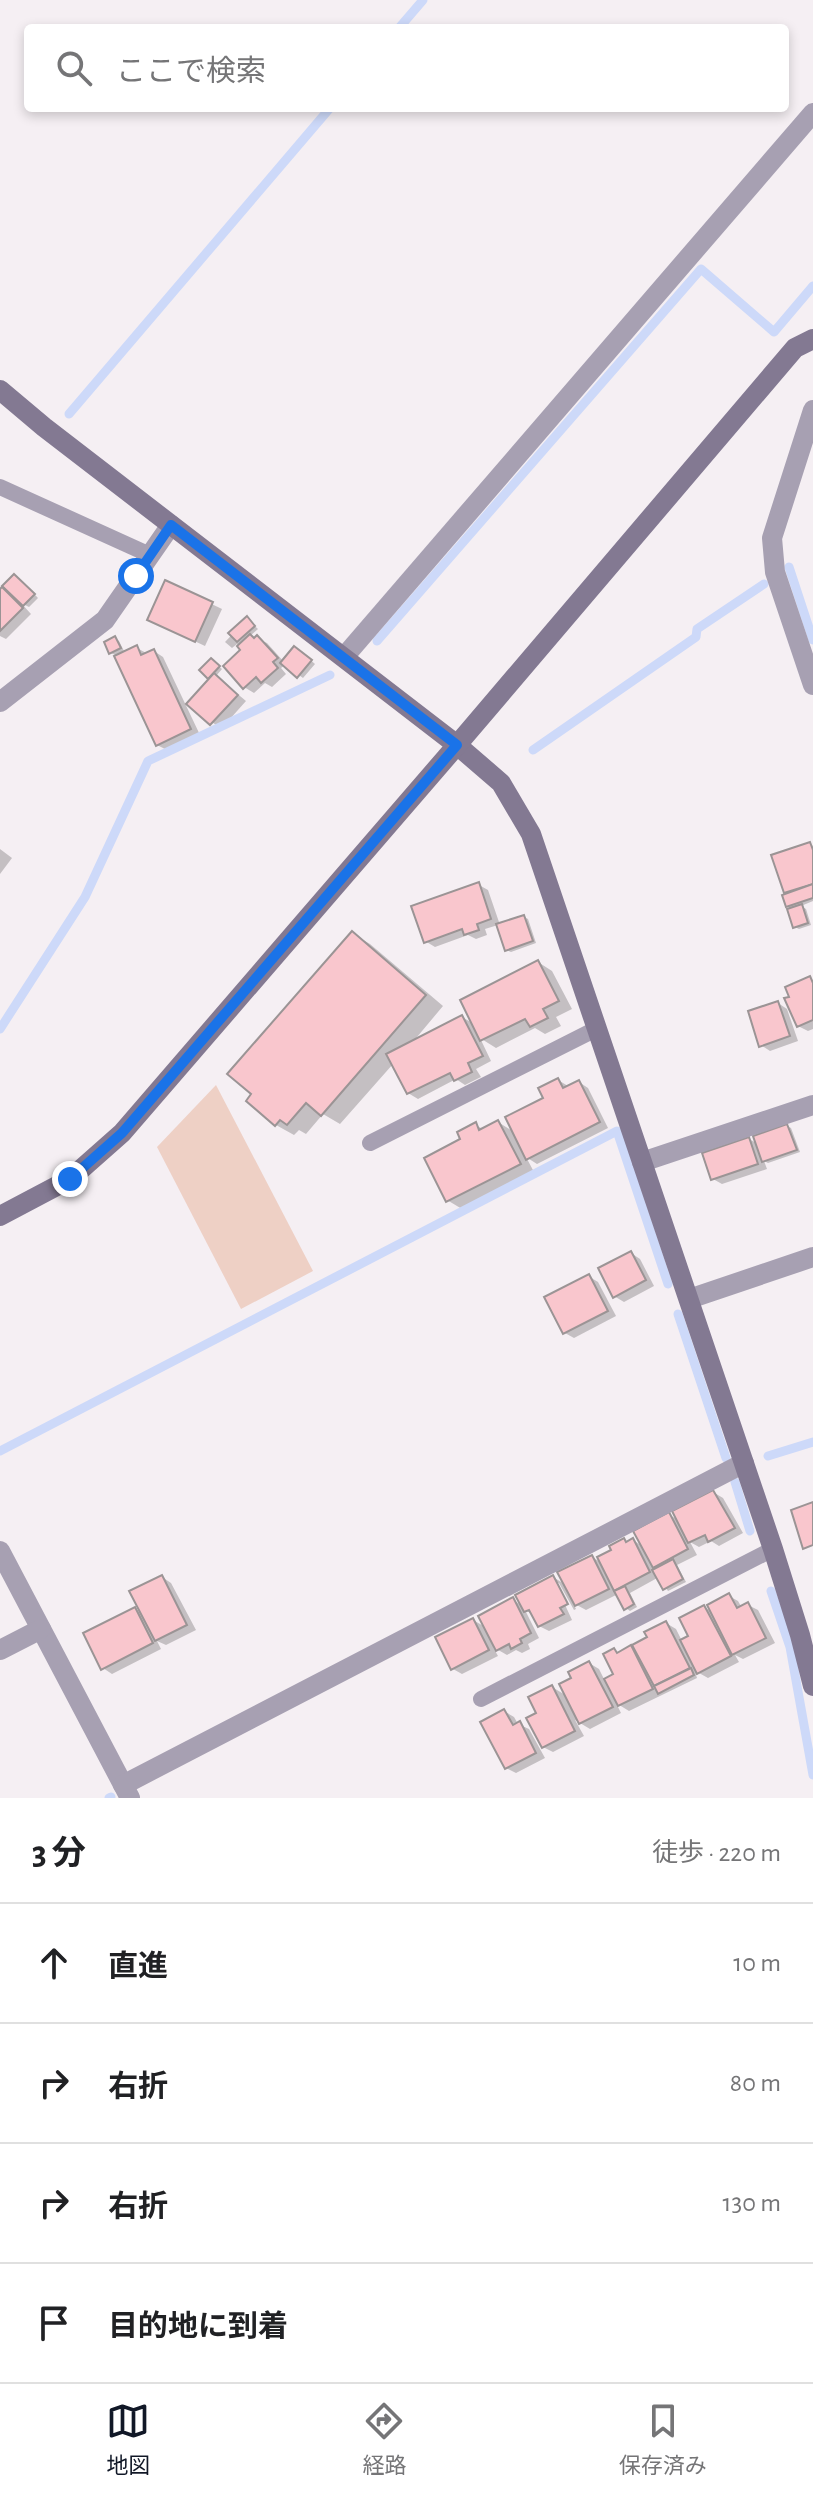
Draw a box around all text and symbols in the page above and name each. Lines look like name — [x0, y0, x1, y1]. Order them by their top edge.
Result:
search box — [24, 24, 789, 112]
icon: search — [52, 46, 96, 90]
text: ここで検索 — [116, 57, 266, 87]
route start — [118, 558, 154, 594]
route end — [52, 1161, 88, 1197]
text: 3 分 — [32, 1837, 86, 1871]
text: 徒歩 · 220 m — [652, 1840, 781, 1866]
icon: ahead — [32, 1941, 76, 1985]
text: 10 m — [733, 1950, 781, 1976]
text: 直進 — [108, 1952, 168, 1982]
icon: right — [32, 2061, 76, 2105]
text: 80 m — [730, 2070, 781, 2096]
text: 右折 — [108, 2072, 168, 2102]
icon: right — [32, 2181, 76, 2225]
text: 130 m — [723, 2190, 781, 2216]
text: 右折 — [108, 2192, 168, 2222]
icon: arrive — [32, 2301, 76, 2345]
text: 目的地に到着 — [108, 2312, 288, 2342]
tab: 地図 — [106, 2399, 150, 2479]
tab: 経路 — [362, 2399, 407, 2479]
tab: 保存済み — [619, 2399, 707, 2479]

